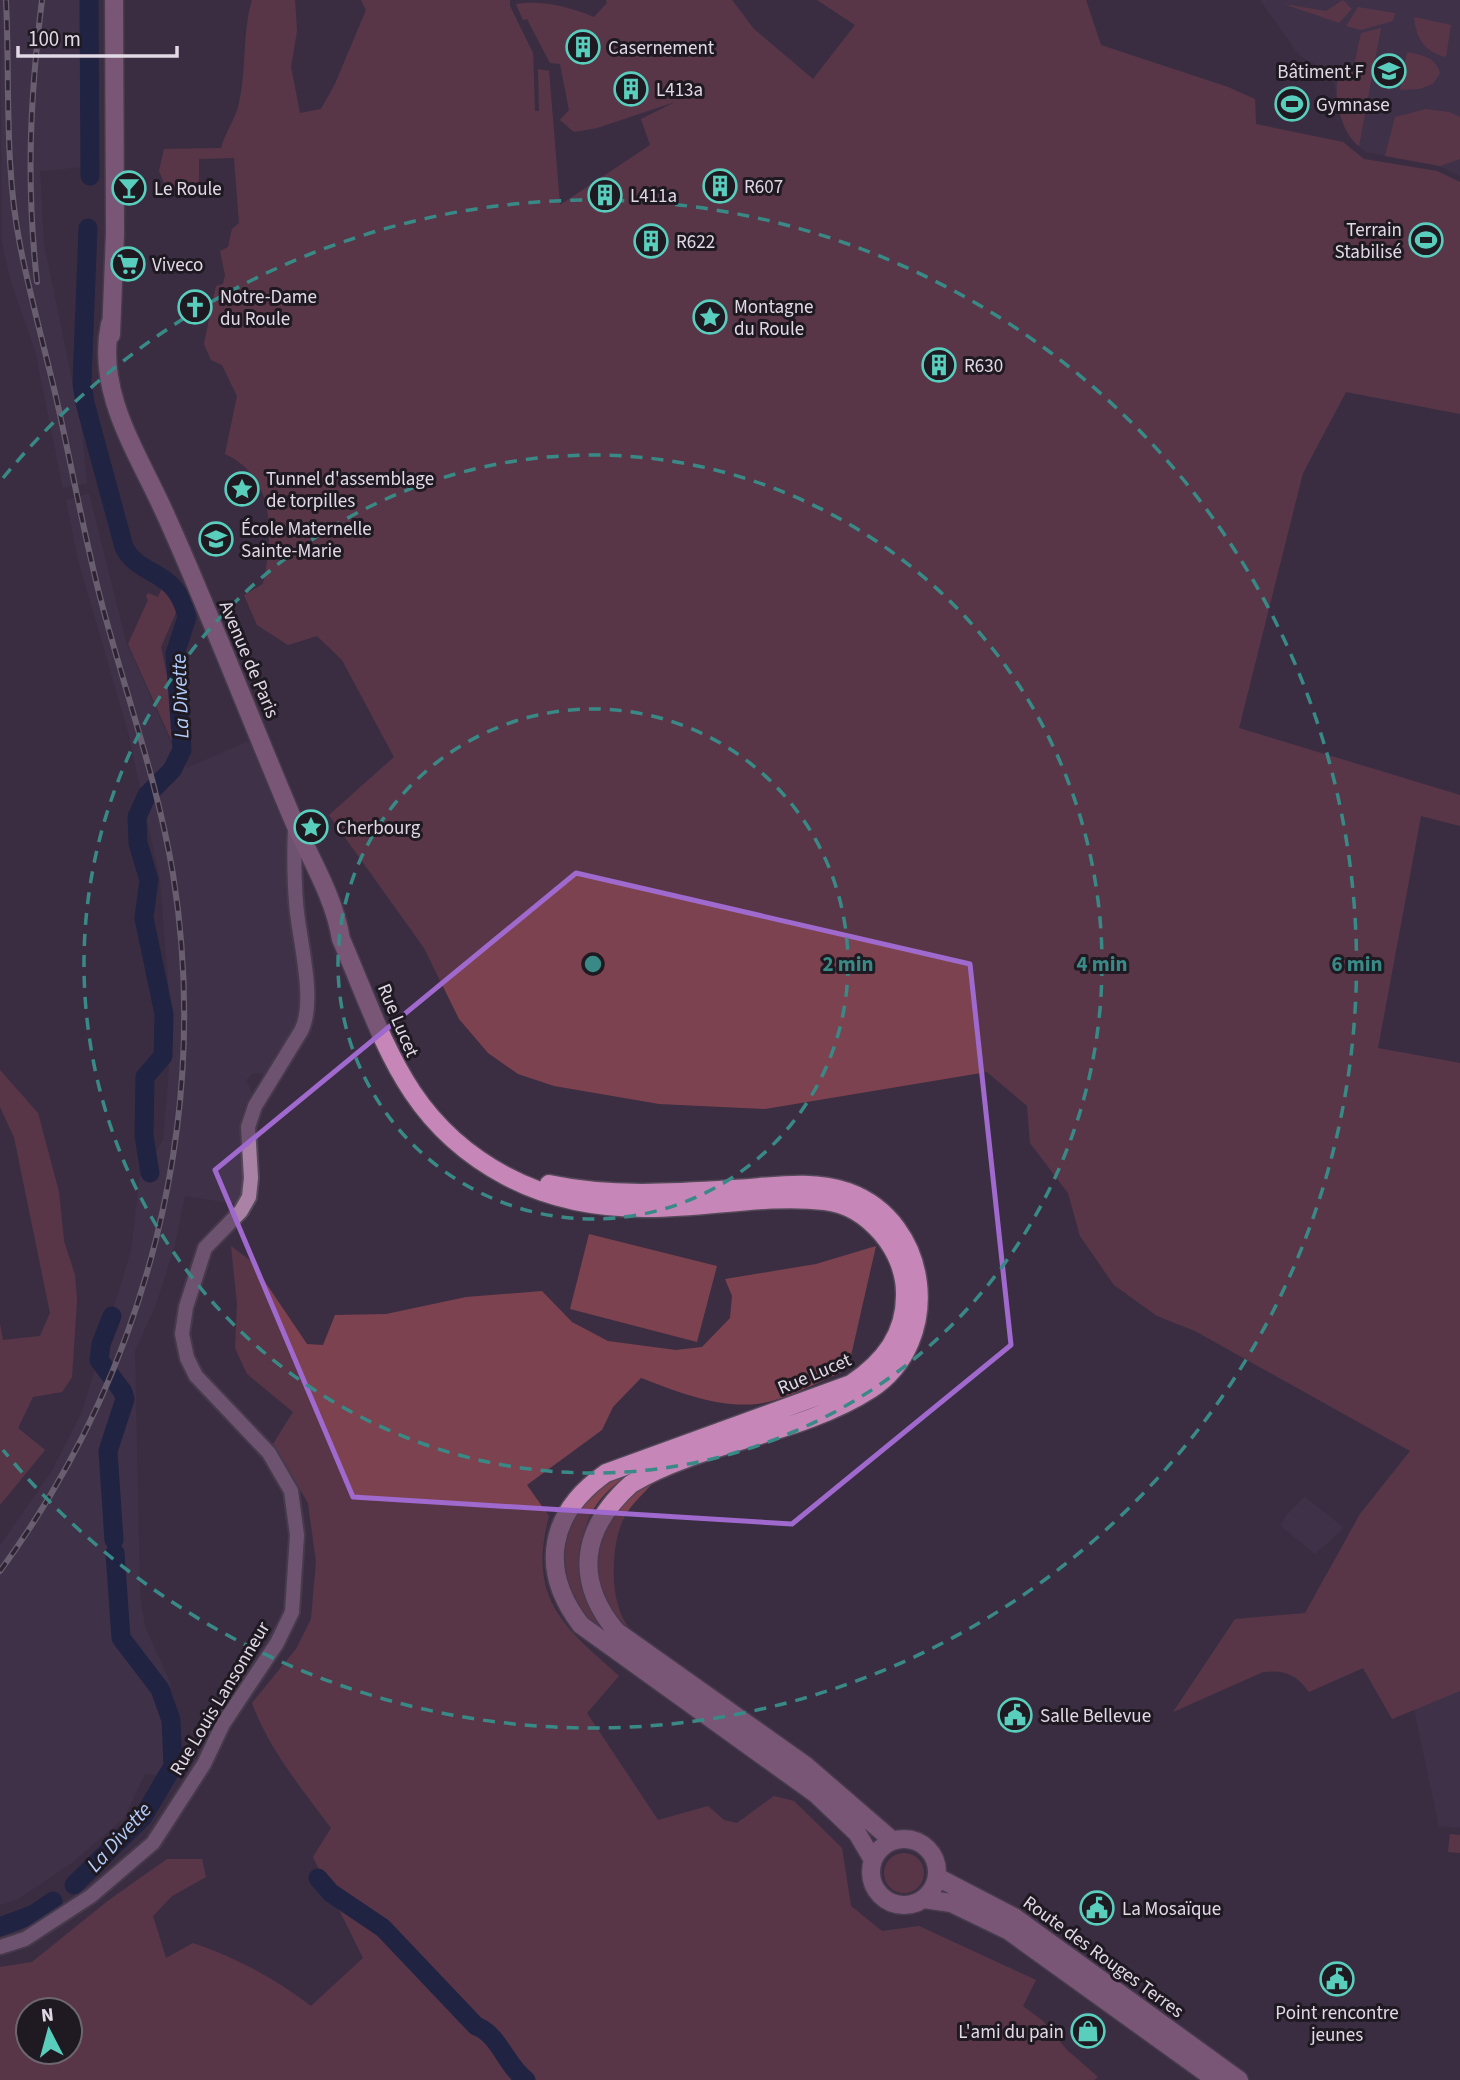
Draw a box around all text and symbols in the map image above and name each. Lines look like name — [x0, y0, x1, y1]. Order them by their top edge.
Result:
scale bar — [18, 14, 177, 58]
text: 100 m — [28, 24, 81, 54]
building icon: Casernement — [564, 28, 602, 66]
place label: Casernement — [608, 35, 715, 62]
school or university icon: Bâtiment F — [1370, 52, 1408, 90]
place label: Bâtiment F — [1277, 59, 1364, 86]
building icon: L413a — [612, 70, 650, 108]
place label: L413a — [656, 77, 703, 104]
sports icon: Gymnase — [1273, 85, 1311, 123]
place label: Gymnase — [1316, 92, 1390, 119]
building icon: R607 — [701, 167, 739, 205]
bar icon: Le Roule — [110, 169, 148, 207]
place label: R607 — [744, 174, 783, 201]
place label: Le Roule — [154, 176, 222, 203]
building icon: L411a — [586, 176, 624, 214]
place label: L411a — [630, 183, 677, 210]
place label: Terrain Stabilisé — [1335, 217, 1402, 266]
sports icon: Terrain Stabilisé — [1407, 221, 1445, 259]
building icon: R622 — [632, 222, 670, 260]
place label: R622 — [676, 229, 715, 256]
supermarket icon: Viveco — [109, 245, 147, 283]
place label: Viveco — [152, 252, 203, 279]
place label: Notre-Dame du Roule — [220, 284, 317, 333]
church icon: Notre-Dame du Roule — [176, 288, 214, 326]
place label: Montagne du Roule — [734, 294, 814, 343]
place icon: Montagne du Roule — [691, 298, 729, 336]
building icon: R630 — [920, 346, 958, 384]
place label: R630 — [964, 353, 1003, 380]
place label: Tunnel d'assemblage de torpilles — [266, 466, 434, 515]
place icon: Tunnel d'assemblage de torpilles — [223, 470, 261, 508]
place label: École Maternelle Sainte-Marie — [241, 516, 372, 565]
school or university icon: École Maternelle Sainte-Marie — [197, 520, 235, 558]
street label: Avenue de Paris — [212, 597, 285, 722]
water label: La Divette — [164, 653, 196, 739]
place icon: Cherbourg — [292, 808, 330, 846]
place label: Cherbourg — [336, 815, 421, 842]
text: 2 min — [822, 949, 874, 979]
text: 4 min — [1076, 949, 1128, 979]
text: 6 min — [1331, 949, 1383, 979]
centre of rings — [581, 952, 605, 976]
street label: Rue Lucet — [370, 980, 425, 1062]
street label: Rue Lucet — [774, 1347, 856, 1402]
street label: Rue Louis Lansonneur — [164, 1616, 277, 1781]
public building icon: Salle Bellevue — [996, 1696, 1034, 1734]
place label: Salle Bellevue — [1040, 1703, 1151, 1730]
water label: La Divette — [79, 1795, 159, 1879]
public building icon: La Mosaïque — [1078, 1889, 1116, 1927]
street label: Route des Rouges Terres — [1017, 1890, 1189, 2025]
place label: La Mosaïque — [1122, 1896, 1221, 1923]
public building icon: Point rencontre jeunes — [1318, 1960, 1356, 1998]
north arrow — [14, 1996, 84, 2066]
place label: Point rencontre jeunes — [1275, 2000, 1399, 2049]
text: N — [40, 2001, 55, 2030]
shop icon: L'ami du pain — [1069, 2012, 1107, 2050]
place label: L'ami du pain — [958, 2019, 1064, 2046]

